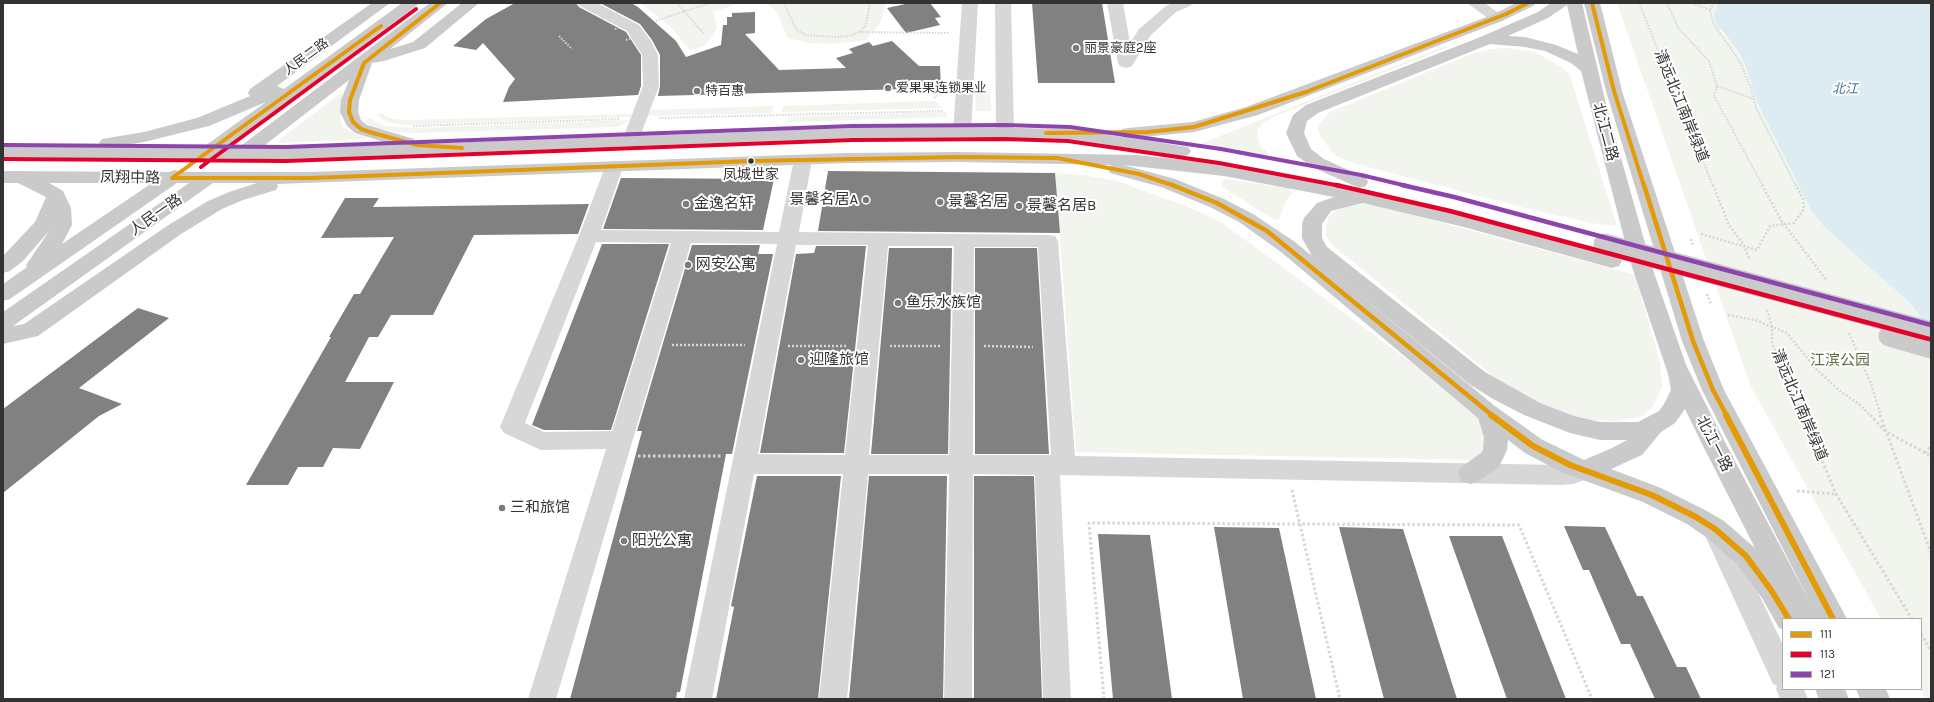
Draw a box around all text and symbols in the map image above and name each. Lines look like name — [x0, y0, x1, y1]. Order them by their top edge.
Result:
street label: 人民二路 — [280, 35, 332, 79]
place label: 丽景豪庭2座 — [1084, 40, 1157, 56]
marker: 丽景豪庭2座 — [1071, 43, 1081, 53]
street label: 清远北江南岸绿道 — [1650, 47, 1712, 165]
place label: 爱果果连锁果业 — [896, 80, 987, 96]
water label: 北江 — [1832, 81, 1858, 97]
place label: 特百惠 — [705, 83, 744, 99]
marker: 爱果果连锁果业 — [883, 83, 893, 93]
marker: 特百惠 — [692, 86, 702, 96]
street label: 北江二路 — [1589, 101, 1621, 163]
marker: 凤城世家 — [746, 156, 756, 166]
place label: 凤城世家 — [723, 167, 779, 183]
street label: 凤翔中路 — [100, 168, 160, 188]
street label: 人民一路 — [126, 190, 186, 240]
place label: 景馨名居A — [789, 191, 858, 209]
place label: 景馨名居 — [948, 193, 1008, 211]
place label: 金逸名轩 — [694, 195, 754, 213]
marker: 景馨名居A — [861, 195, 871, 205]
marker: 景馨名居 — [935, 197, 945, 207]
place label: 景馨名居B — [1027, 197, 1096, 215]
marker: 金逸名轩 — [681, 199, 691, 209]
marker: 景馨名居B — [1014, 201, 1024, 211]
place label: 网安公寓 — [696, 256, 756, 274]
marker: 网安公寓 — [683, 260, 693, 270]
place label: 鱼乐水族馆 — [906, 294, 981, 312]
marker: 鱼乐水族馆 — [893, 298, 903, 308]
street label: 清远北江南岸绿道 — [1767, 346, 1831, 464]
place label: 迎隆旅馆 — [809, 351, 869, 369]
park label: 江滨公园 — [1810, 352, 1870, 370]
marker: 迎隆旅馆 — [796, 355, 806, 365]
street label: 北江一路 — [1692, 413, 1736, 475]
place label: 三和旅馆 — [510, 499, 570, 517]
marker: 三和旅馆 — [497, 503, 507, 513]
place label: 阳光公寓 — [632, 532, 692, 550]
marker: 阳光公寓 — [619, 536, 629, 546]
legend — [1782, 618, 1922, 690]
text: 111 — [1820, 627, 1832, 641]
text: 113 — [1820, 647, 1835, 661]
text: 121 — [1820, 667, 1835, 681]

